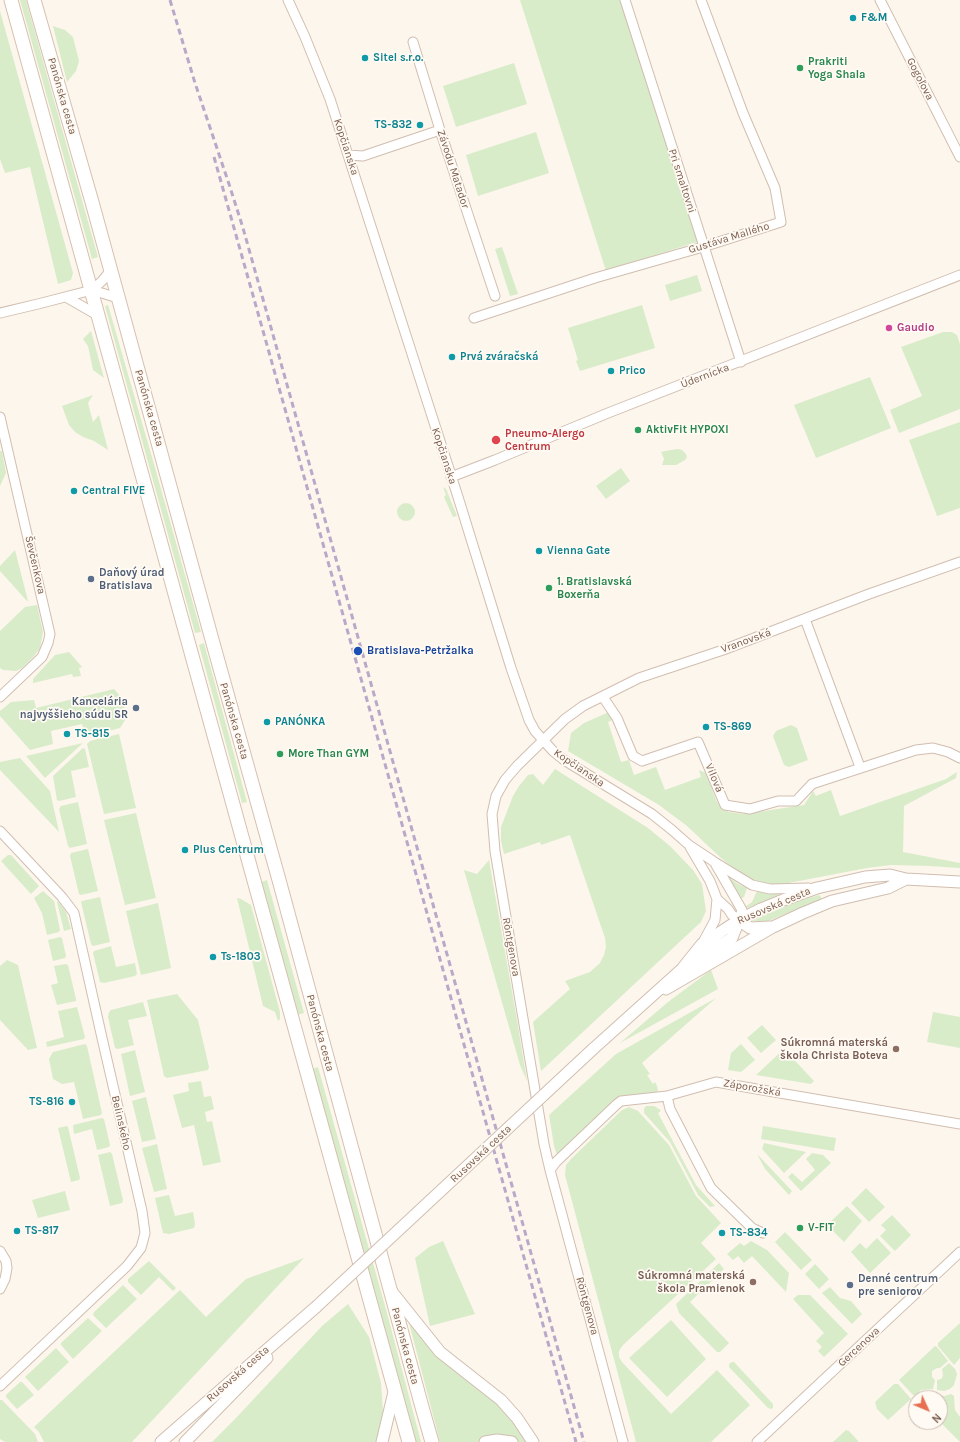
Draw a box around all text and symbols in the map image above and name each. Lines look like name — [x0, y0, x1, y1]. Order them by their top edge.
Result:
place label: F&M — [861, 11, 887, 25]
marker: F&M — [848, 13, 858, 23]
place label: Sitel s.r.o. — [373, 51, 423, 65]
marker: Sitel s.r.o. — [360, 53, 370, 63]
place label: Prakriti Yoga Shala — [808, 55, 865, 81]
street label: Panónska cesta — [45, 56, 79, 136]
street label: Gogoľova — [904, 56, 936, 102]
marker: Prakriti Yoga Shala — [795, 63, 805, 73]
street label: Kopčianska — [331, 117, 361, 177]
place label: TS-832 — [374, 118, 412, 132]
marker: TS-832 — [415, 120, 425, 130]
street label: Závodu Matador — [434, 128, 472, 210]
street label: Pri smaltovni — [665, 147, 699, 215]
street label: Gustáva Mallého — [687, 219, 771, 257]
place label: Gaudio — [897, 321, 934, 335]
marker: Gaudio — [884, 323, 894, 333]
place label: Prvá zváračská — [460, 350, 539, 364]
marker: Prvá zváračská — [447, 352, 457, 362]
street label: Údernícka — [679, 361, 731, 391]
place label: Prico — [619, 364, 645, 378]
marker: Prico — [606, 366, 616, 376]
street label: Panónska cesta — [132, 368, 166, 448]
place label: AktivFit HYPOXI — [646, 423, 728, 437]
marker: AktivFit HYPOXI — [633, 425, 643, 435]
street label: Kopčianska — [429, 426, 459, 486]
place label: Pneumo-Alergo Centrum — [505, 427, 585, 453]
marker: Pneumo-Alergo Centrum — [490, 434, 502, 446]
place label: Central FIVE — [82, 484, 145, 498]
marker: Central FIVE — [69, 486, 79, 496]
street label: Ševčenkova — [22, 534, 48, 596]
place label: Vienna Gate — [547, 544, 610, 558]
marker: Vienna Gate — [534, 546, 544, 556]
place label: Daňový úrad Bratislava — [99, 566, 164, 592]
marker: Daňový úrad Bratislava — [86, 574, 96, 584]
place label: 1. Bratislavská Boxerňa — [557, 575, 632, 601]
marker: 1. Bratislavská Boxerňa — [544, 583, 554, 593]
street label: Vranovská — [719, 626, 773, 656]
place label: Bratislava-Petržalka — [367, 644, 474, 658]
marker: Bratislava-Petržalka — [352, 645, 364, 657]
street label: Panónska cesta — [217, 681, 251, 761]
place label: Kancelária najvyššieho súdu SR — [20, 695, 128, 721]
marker: Kancelária najvyššieho súdu SR — [131, 703, 141, 713]
place label: PANÓNKA — [275, 715, 325, 729]
marker: PANÓNKA — [262, 717, 272, 727]
place label: TS-869 — [714, 720, 751, 734]
marker: TS-869 — [701, 722, 711, 732]
place label: TS-815 — [75, 727, 109, 741]
marker: TS-815 — [62, 729, 72, 739]
street label: Kopčianska — [551, 746, 607, 790]
place label: More Than GYM — [288, 747, 369, 761]
marker: More Than GYM — [275, 749, 285, 759]
street label: Vilová — [702, 762, 726, 794]
place label: Plus Centrum — [193, 843, 264, 857]
marker: Plus Centrum — [180, 845, 190, 855]
street label: Rusovská cesta — [735, 885, 813, 927]
street label: Röntgenova — [499, 916, 523, 978]
place label: Ts-1803 — [221, 950, 261, 964]
marker: Ts-1803 — [208, 952, 218, 962]
street label: Panónska cesta — [303, 993, 337, 1073]
place label: Súkromná materská škola Christa Boteva — [780, 1036, 888, 1062]
marker: Súkromná materská škola Christa Boteva — [891, 1044, 901, 1054]
street label: Záporožská — [722, 1076, 782, 1100]
street label: Belinského — [108, 1094, 134, 1152]
place label: TS-816 — [29, 1095, 64, 1109]
marker: TS-816 — [67, 1097, 77, 1107]
street label: Rusovská cesta — [448, 1122, 514, 1186]
place label: V-FIT — [808, 1221, 834, 1235]
marker: V-FIT — [795, 1223, 805, 1233]
place label: TS-817 — [25, 1224, 58, 1238]
marker: TS-817 — [12, 1226, 22, 1236]
place label: TS-834 — [730, 1226, 767, 1240]
marker: TS-834 — [717, 1228, 727, 1238]
place label: Súkromná materská škola Pramienok — [637, 1269, 745, 1295]
place label: Denné centrum pre seniorov — [858, 1272, 938, 1298]
street label: Röntgenova — [573, 1276, 601, 1336]
marker: Súkromná materská škola Pramienok — [748, 1277, 758, 1287]
marker: Denné centrum pre seniorov — [845, 1280, 855, 1290]
street label: Panónska cesta — [388, 1306, 422, 1386]
street label: Gercenova — [835, 1324, 883, 1370]
street label: Rusovská cesta — [204, 1343, 272, 1405]
north arrow — [908, 1390, 948, 1430]
text: N — [929, 1411, 944, 1425]

